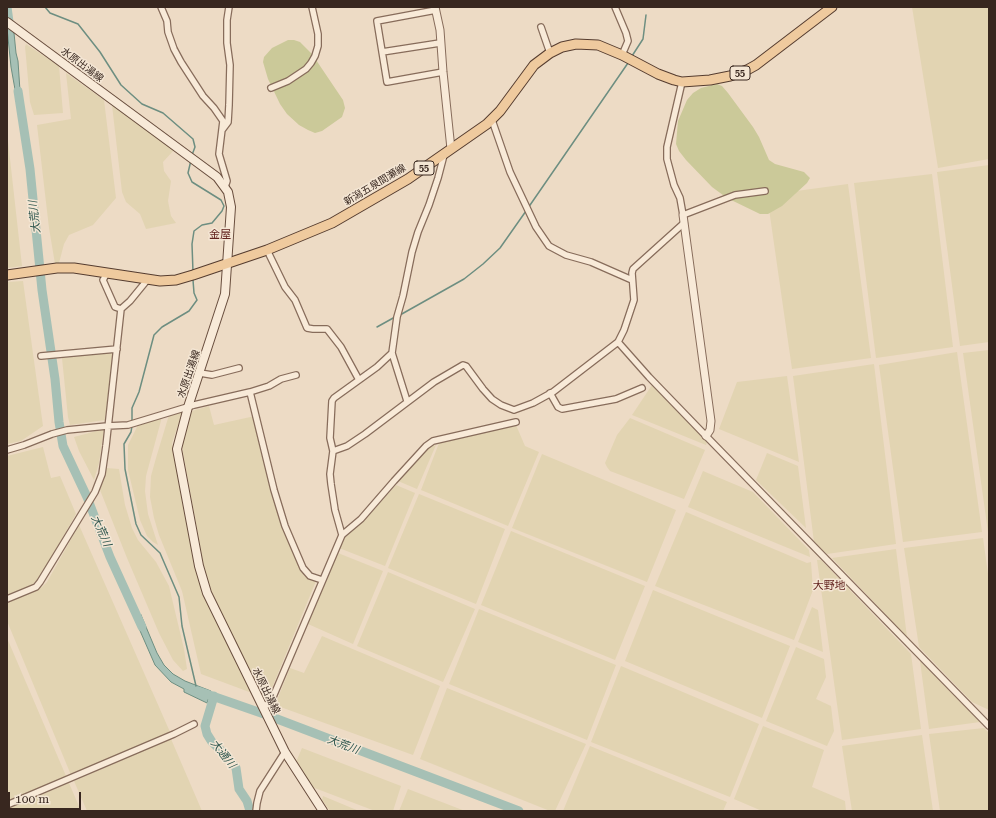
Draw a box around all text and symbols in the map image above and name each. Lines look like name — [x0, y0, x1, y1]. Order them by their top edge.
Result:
street label: 水原出湯線 — [58, 45, 106, 85]
road number: 55 — [730, 66, 750, 80]
road number: 55 — [414, 161, 434, 175]
street label: 新潟五泉間瀬線 — [342, 162, 408, 208]
water label: 大荒川 — [27, 200, 43, 234]
district label: 金屋 — [209, 228, 231, 242]
street label: 水原出湯線 — [175, 348, 203, 400]
water label: 大荒川 — [88, 513, 114, 549]
district label: 大野地 — [813, 579, 845, 593]
street label: 水原出湯線 — [250, 666, 282, 716]
water label: 大荒川 — [325, 733, 361, 757]
water label: 大通川 — [208, 737, 238, 771]
scale bar — [10, 784, 83, 810]
text: 100 m — [15, 792, 49, 806]

